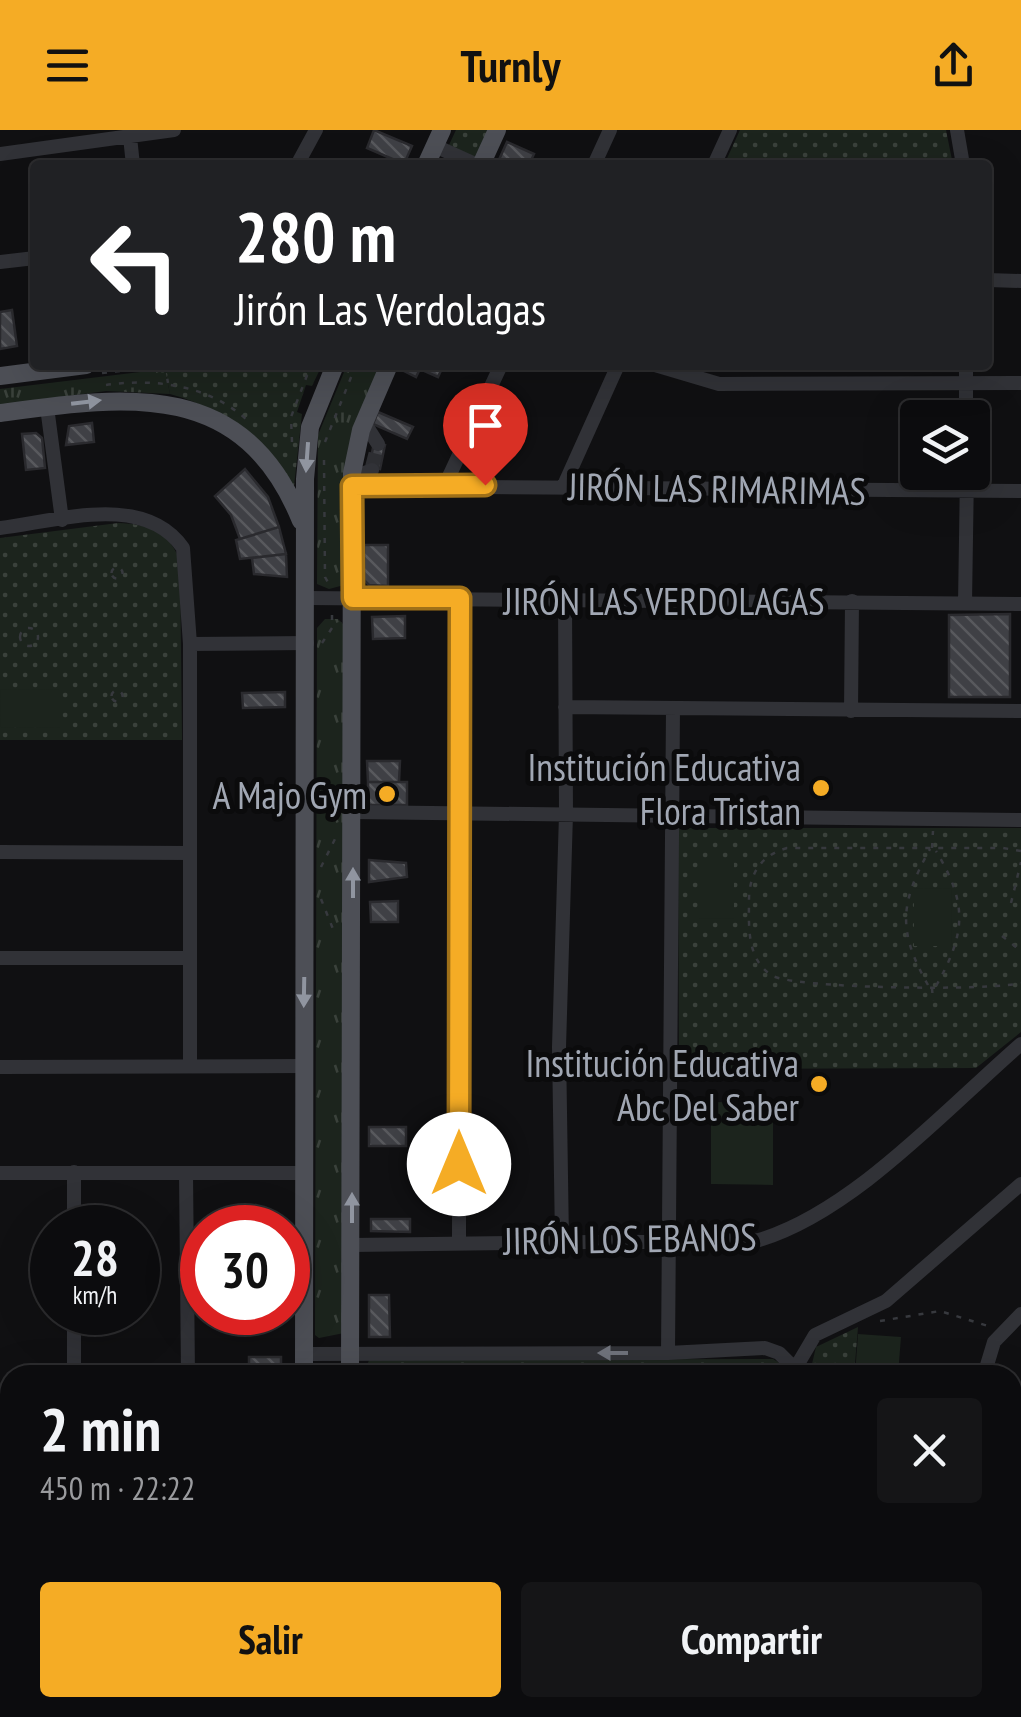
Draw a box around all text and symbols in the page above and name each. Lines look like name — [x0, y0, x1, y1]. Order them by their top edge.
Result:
text: Turnly — [461, 36, 560, 94]
icon: menu — [40, 38, 95, 93]
icon: share — [926, 38, 981, 93]
text: 280 m — [235, 191, 396, 281]
icon: left — [70, 200, 200, 330]
text: Jirón Las Verdolagas — [235, 279, 546, 337]
pin — [443, 383, 528, 486]
one-way arrow — [71, 393, 102, 409]
icon: arrive — [458, 398, 513, 453]
map controls — [900, 400, 990, 490]
button: layers — [900, 400, 990, 490]
one-way arrow — [299, 442, 315, 474]
street label: JIRÓN LAS RIMARIMAS — [567, 461, 866, 515]
street label: JIRÓN LAS VERDOLAGAS — [503, 576, 825, 625]
place label: Institución Educativa Flora Tristan — [527, 742, 801, 835]
place label: A Majo Gym — [212, 770, 367, 819]
marker: Institución Educativa Flora Tristan — [810, 777, 832, 799]
marker: A Majo Gym — [376, 783, 398, 805]
one-way arrow — [345, 866, 361, 898]
one-way arrow — [296, 977, 312, 1009]
place label: Institución Educativa Abc Del Saber — [525, 1038, 800, 1131]
marker: Institución Educativa Abc Del Saber — [808, 1073, 830, 1095]
position arrow — [407, 1112, 511, 1216]
one-way arrow — [344, 1191, 360, 1223]
speed limit sign: 30 — [180, 1205, 310, 1335]
street label: JIRÓN LOS EBANOS — [502, 1211, 757, 1265]
text: 28 — [71, 1225, 119, 1290]
text: km/h — [73, 1279, 117, 1311]
one-way arrow — [596, 1345, 628, 1361]
text: 2 min — [40, 1390, 161, 1468]
button: close — [877, 1398, 982, 1503]
text: 450 m · 22:22 — [40, 1467, 195, 1509]
button: Salir — [40, 1582, 501, 1697]
button: Compartir — [521, 1582, 982, 1697]

